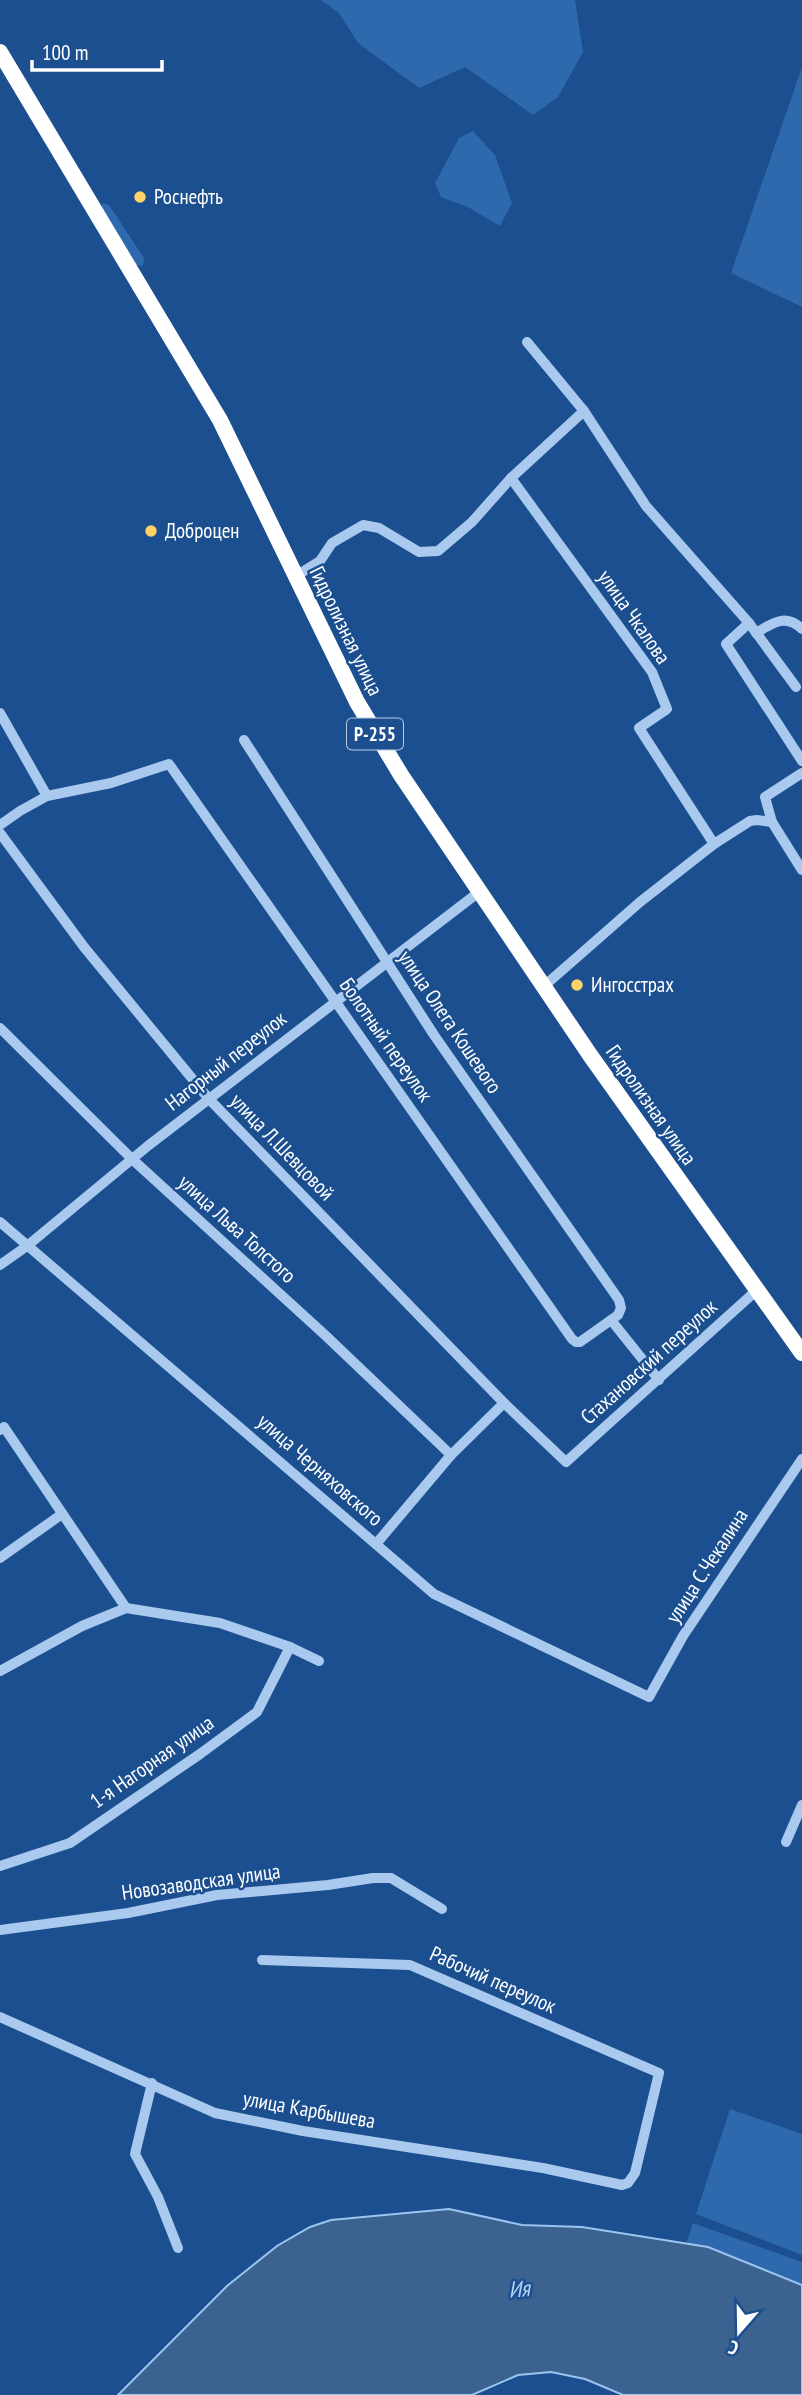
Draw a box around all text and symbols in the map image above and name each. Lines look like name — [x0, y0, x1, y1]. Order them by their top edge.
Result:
scale bar — [32, 28, 161, 72]
text: 100 m — [42, 39, 88, 66]
place label: Роснефть — [154, 183, 223, 210]
marker: Роснефть — [132, 189, 148, 205]
place label: Доброцен — [165, 517, 239, 544]
marker: Доброцен — [143, 523, 159, 539]
street label: Гидролизная улица — [304, 562, 389, 700]
street label: улица Чкалова — [592, 564, 677, 669]
road number: Р-255 — [347, 719, 403, 750]
street label: улица Олега Кошевого — [393, 945, 508, 1098]
place label: Ингосстрах — [591, 971, 674, 998]
street label: Болотный переулок — [334, 973, 439, 1107]
marker: Ингосстрах — [569, 977, 585, 993]
street label: Нагорный переулок — [160, 1005, 292, 1116]
street label: Гидролизная улица — [600, 1039, 703, 1170]
street label: улица Л.Шевцовой — [224, 1087, 340, 1206]
street label: улица Льва Толстого — [173, 1169, 302, 1289]
street label: Стахановский переулок — [575, 1293, 723, 1430]
street label: улица Черняховского — [252, 1408, 389, 1532]
street label: улица С.Чекалина — [660, 1503, 754, 1628]
street label: 1-я Нагорная улица — [85, 1709, 219, 1814]
street label: Новозаводская улица — [120, 1857, 282, 1906]
street label: Рабочий переулок — [426, 1940, 560, 2019]
street label: улица Карбышева — [241, 2085, 377, 2134]
water label: Ия — [507, 2273, 533, 2304]
north arrow — [704, 2297, 774, 2367]
text: С — [725, 2335, 741, 2361]

